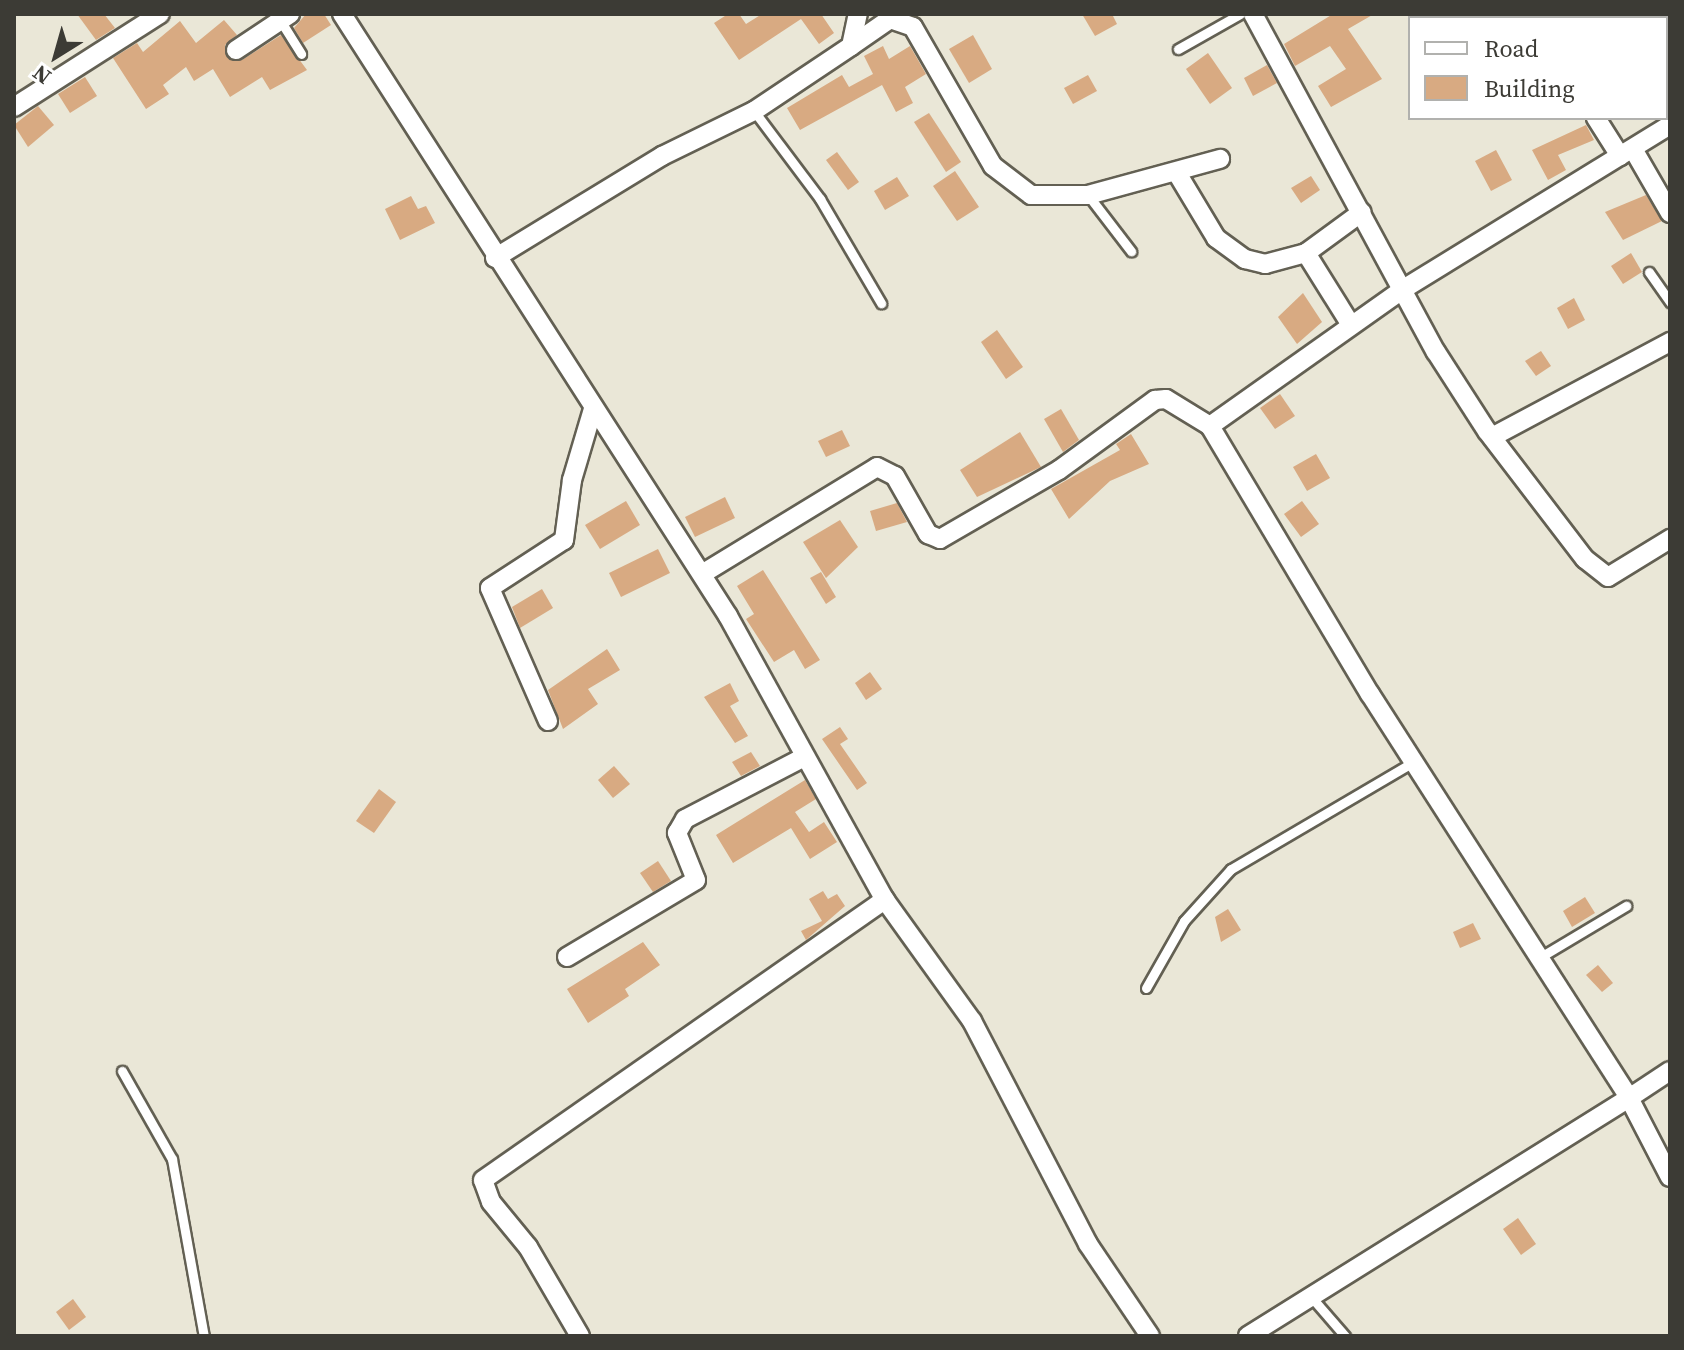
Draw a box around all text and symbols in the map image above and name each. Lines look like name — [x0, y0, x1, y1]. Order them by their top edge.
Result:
north arrow — [16, 16, 96, 96]
legend — [1408, 16, 1668, 120]
text: Road — [1484, 32, 1538, 65]
text: N — [26, 58, 57, 92]
text: Building — [1484, 72, 1575, 105]

